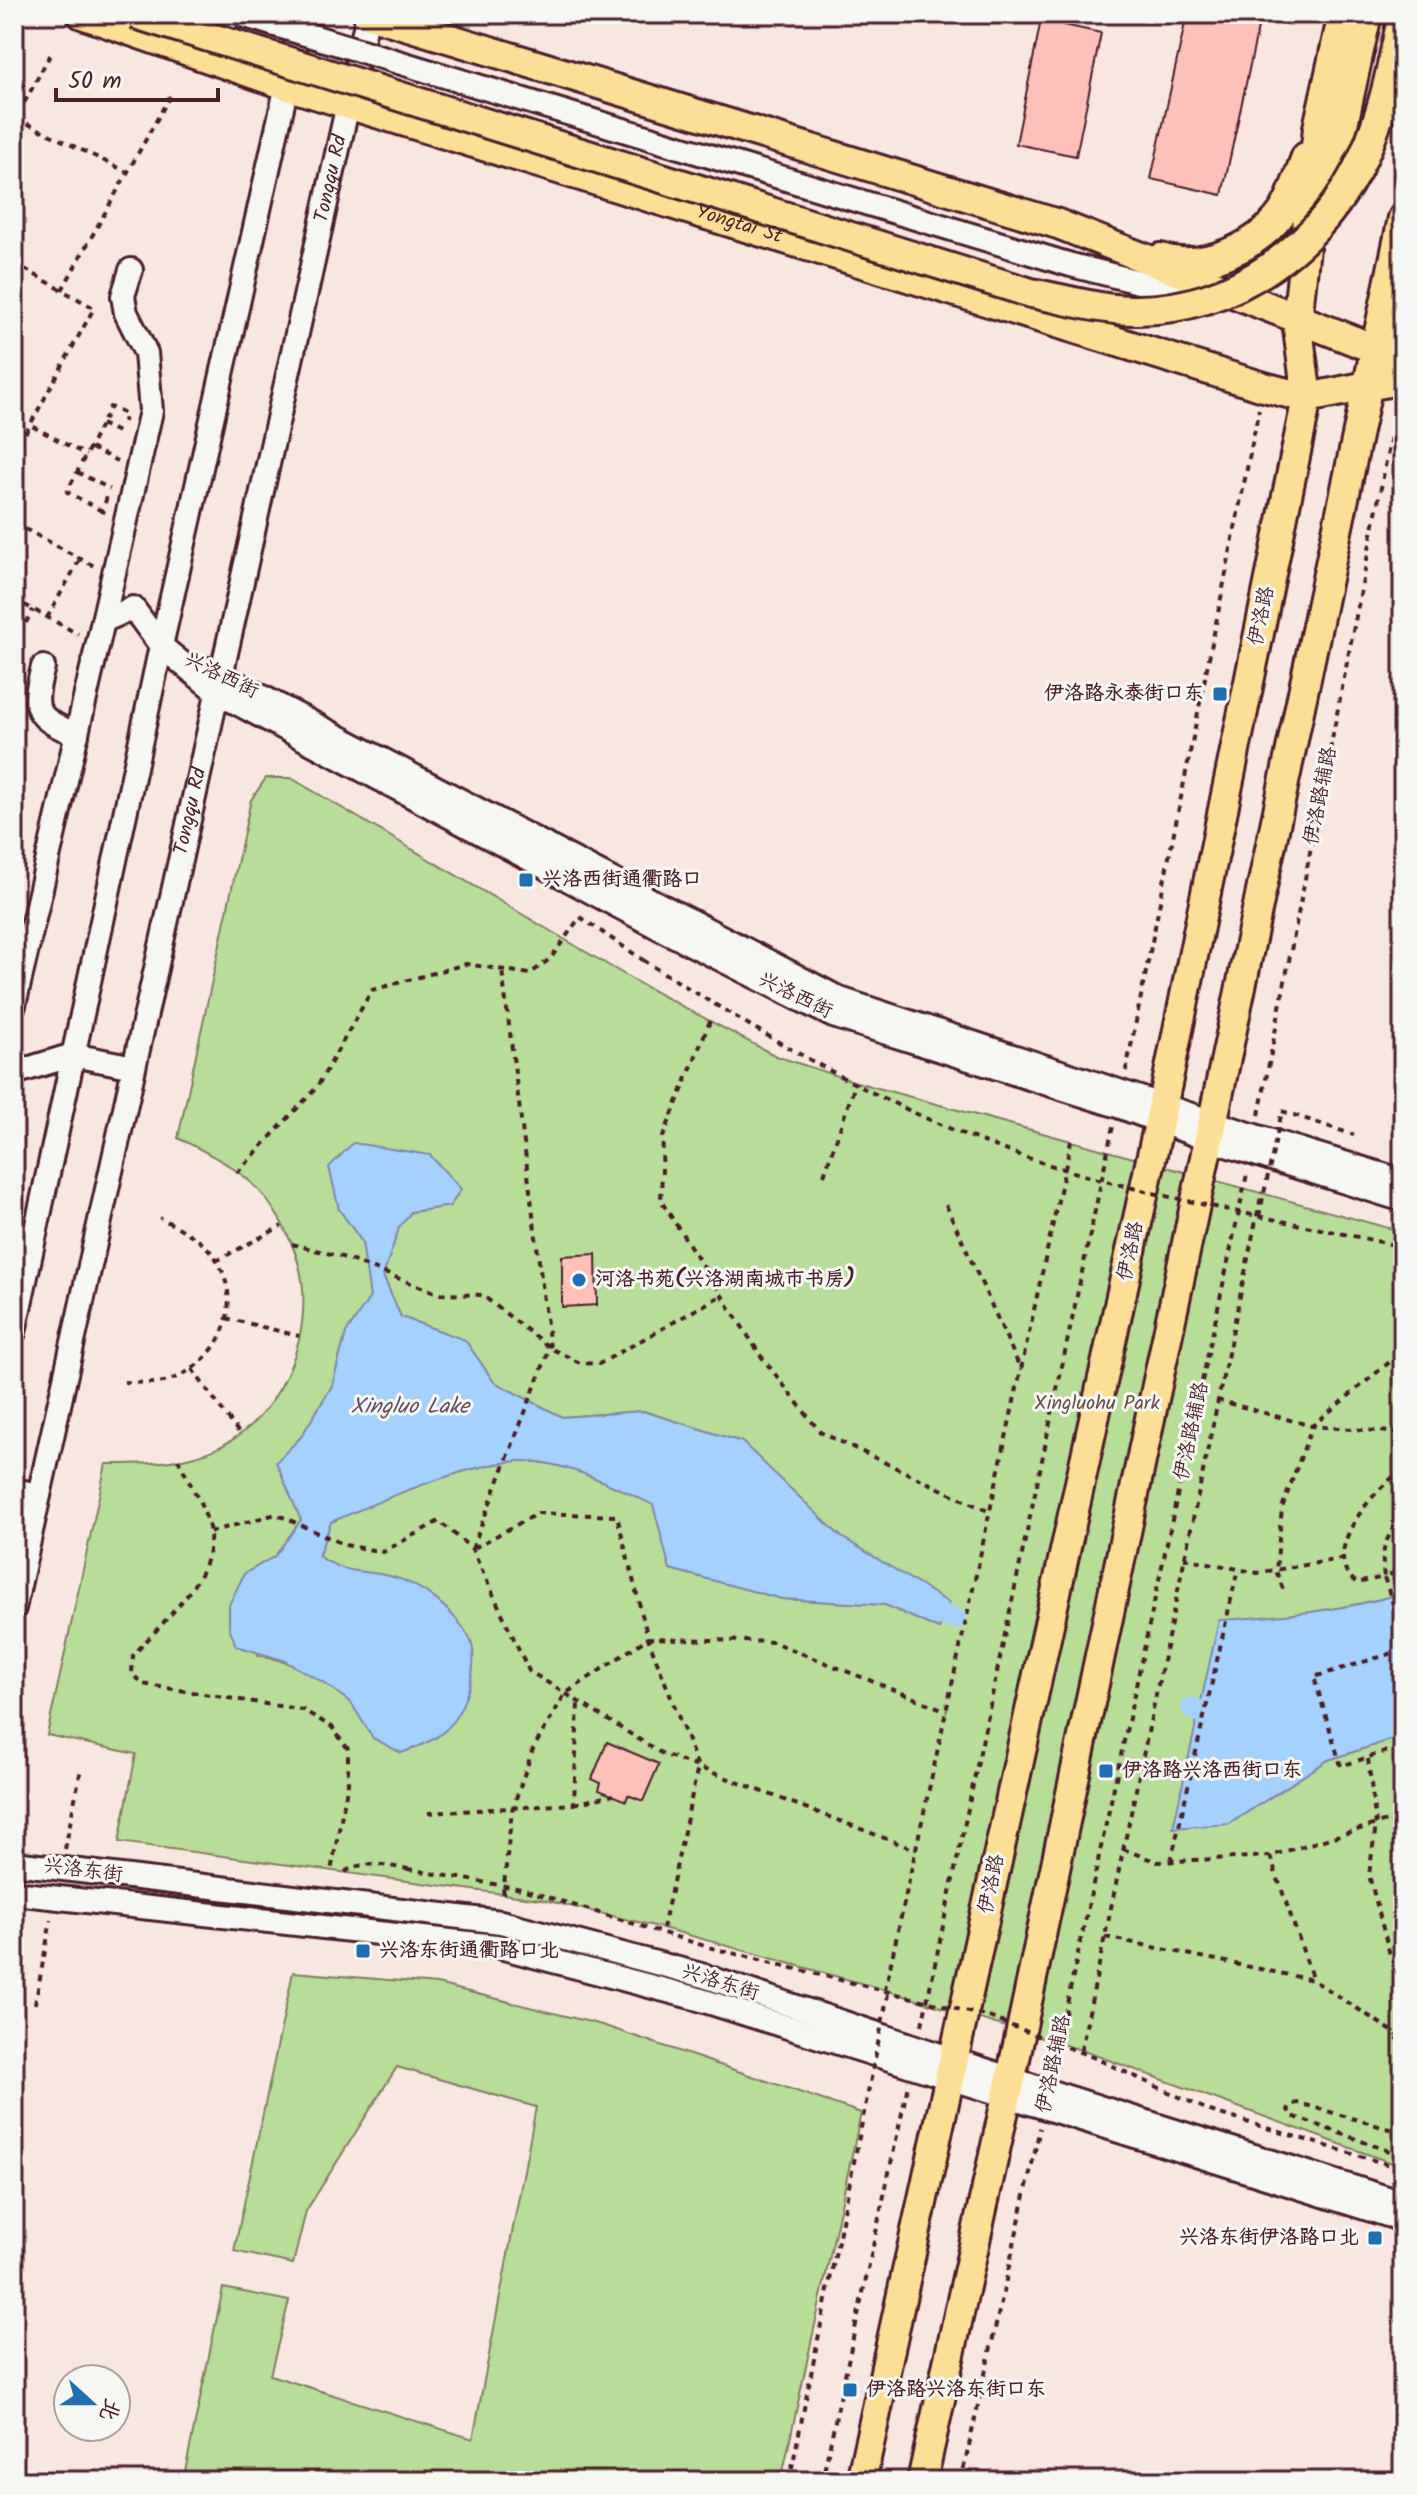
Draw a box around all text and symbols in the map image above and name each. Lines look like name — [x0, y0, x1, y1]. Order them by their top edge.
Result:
scale bar — [56, 52, 218, 102]
text: 50 m — [68, 62, 122, 101]
street label: Tongqu Rd — [306, 131, 357, 226]
street label: Yongtai St — [692, 196, 786, 253]
street label: 伊洛路 — [1240, 582, 1284, 649]
street label: 兴洛西街 — [178, 644, 264, 708]
place label: 伊洛路永泰街口东 — [1044, 678, 1204, 710]
marker: 伊洛路永泰街口东 — [1211, 685, 1229, 703]
street label: 伊洛路辅路 — [1296, 743, 1346, 848]
street label: Tongqu Rd — [166, 764, 216, 858]
place label: 兴洛西街通衢路口 — [542, 864, 702, 896]
marker: 兴洛西街通衢路口 — [517, 871, 535, 889]
street label: 兴洛西街 — [752, 964, 838, 1028]
street label: 伊洛路 — [1109, 1217, 1153, 1284]
place label: 河洛书苑(兴洛湖南城市书房) — [595, 1264, 855, 1296]
marker: 河洛书苑(兴洛湖南城市书房) — [570, 1271, 588, 1289]
street label: 伊洛路辅路 — [1166, 1378, 1218, 1483]
park label: Xingluohu Park — [1034, 1388, 1160, 1420]
water label: Xingluo Lake — [351, 1390, 471, 1425]
place label: 伊洛路兴洛西街口东 — [1122, 1755, 1302, 1787]
marker: 伊洛路兴洛西街口东 — [1097, 1762, 1115, 1780]
street label: 兴洛东街 — [41, 1850, 125, 1892]
street label: 伊洛路 — [970, 1850, 1014, 1917]
place label: 兴洛东街通衢路口北 — [379, 1935, 559, 1967]
marker: 兴洛东街通衢路口北 — [354, 1942, 372, 1960]
street label: 兴洛东街 — [677, 1956, 763, 2010]
street label: 伊洛路辅路 — [1028, 2011, 1080, 2116]
place label: 兴洛东街伊洛路口北 — [1179, 2222, 1359, 2254]
marker: 兴洛东街伊洛路口北 — [1366, 2229, 1384, 2247]
north arrow — [52, 2363, 132, 2443]
place label: 伊洛路兴洛东街口东 — [866, 2374, 1046, 2406]
marker: 伊洛路兴洛东街口东 — [841, 2381, 859, 2399]
text: 北 — [88, 2393, 129, 2426]

